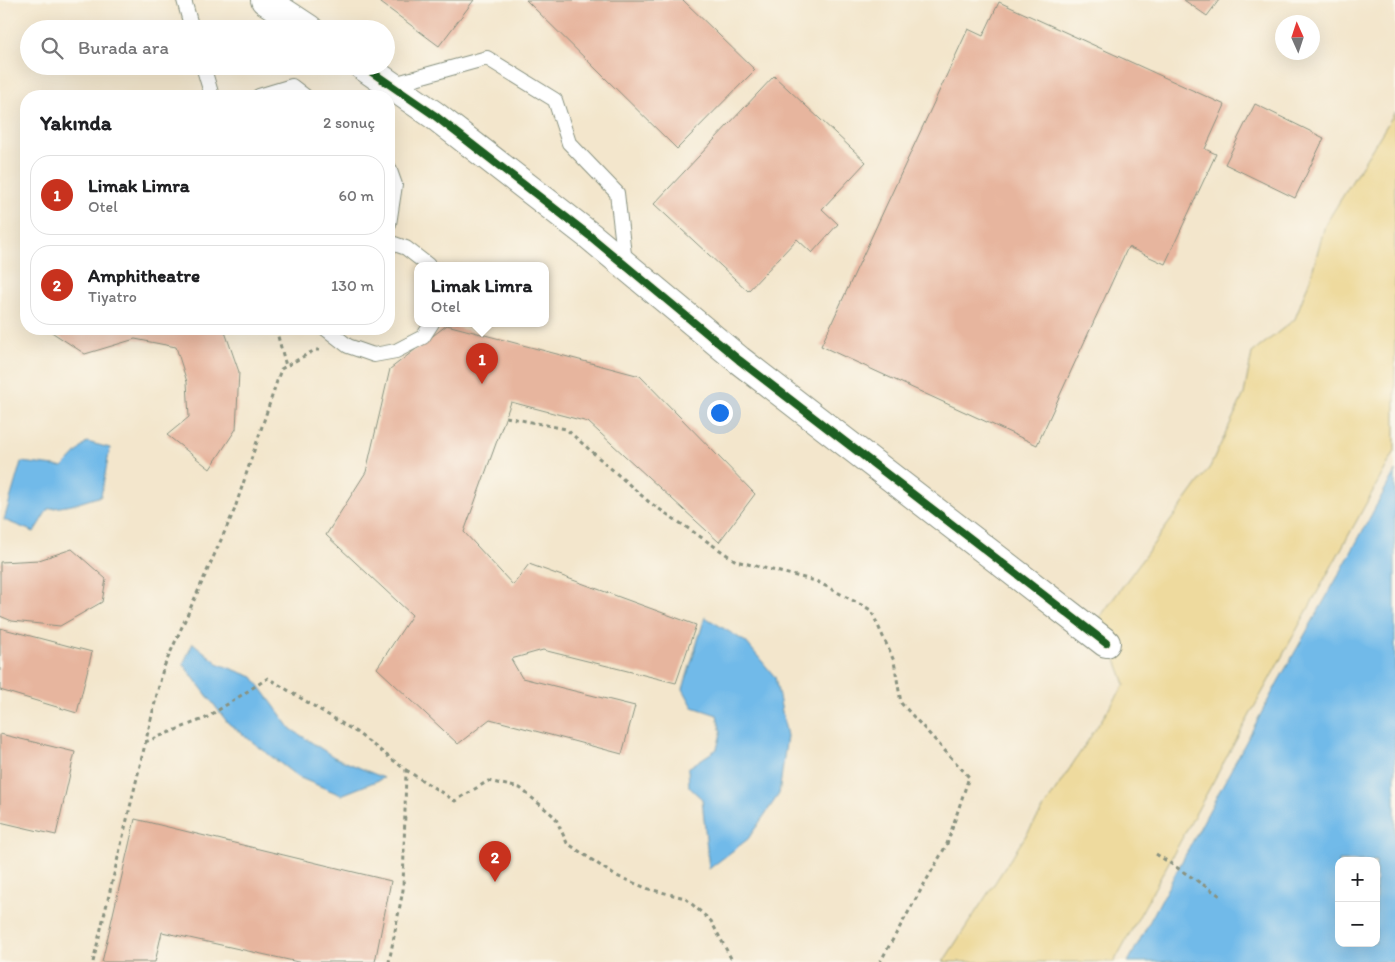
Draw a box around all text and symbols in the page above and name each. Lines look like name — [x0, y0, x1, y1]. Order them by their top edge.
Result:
north arrow — [1275, 15, 1320, 60]
search box — [20, 20, 395, 75]
icon: search — [38, 34, 66, 62]
text: Burada ara — [78, 36, 169, 59]
text: Yakında — [40, 110, 112, 135]
text: 2 sonuç — [323, 113, 375, 132]
text: Limak Limra — [88, 174, 190, 197]
text: 1 — [53, 186, 61, 205]
text: 60 m — [339, 186, 374, 205]
text: Otel — [88, 197, 118, 216]
popup — [414, 262, 549, 327]
text: Amphitheatre — [88, 264, 200, 287]
text: Limak Limra — [431, 274, 532, 297]
text: 2 — [53, 276, 61, 295]
text: 130 m — [331, 276, 374, 295]
text: Tiyatro — [88, 287, 137, 306]
text: Otel — [431, 297, 460, 316]
pin: 1 — [466, 343, 498, 384]
your location — [707, 400, 733, 426]
pin: 2 — [479, 841, 511, 882]
map controls — [1335, 857, 1380, 947]
button: + — [1335, 857, 1380, 902]
button: − — [1335, 902, 1380, 947]

